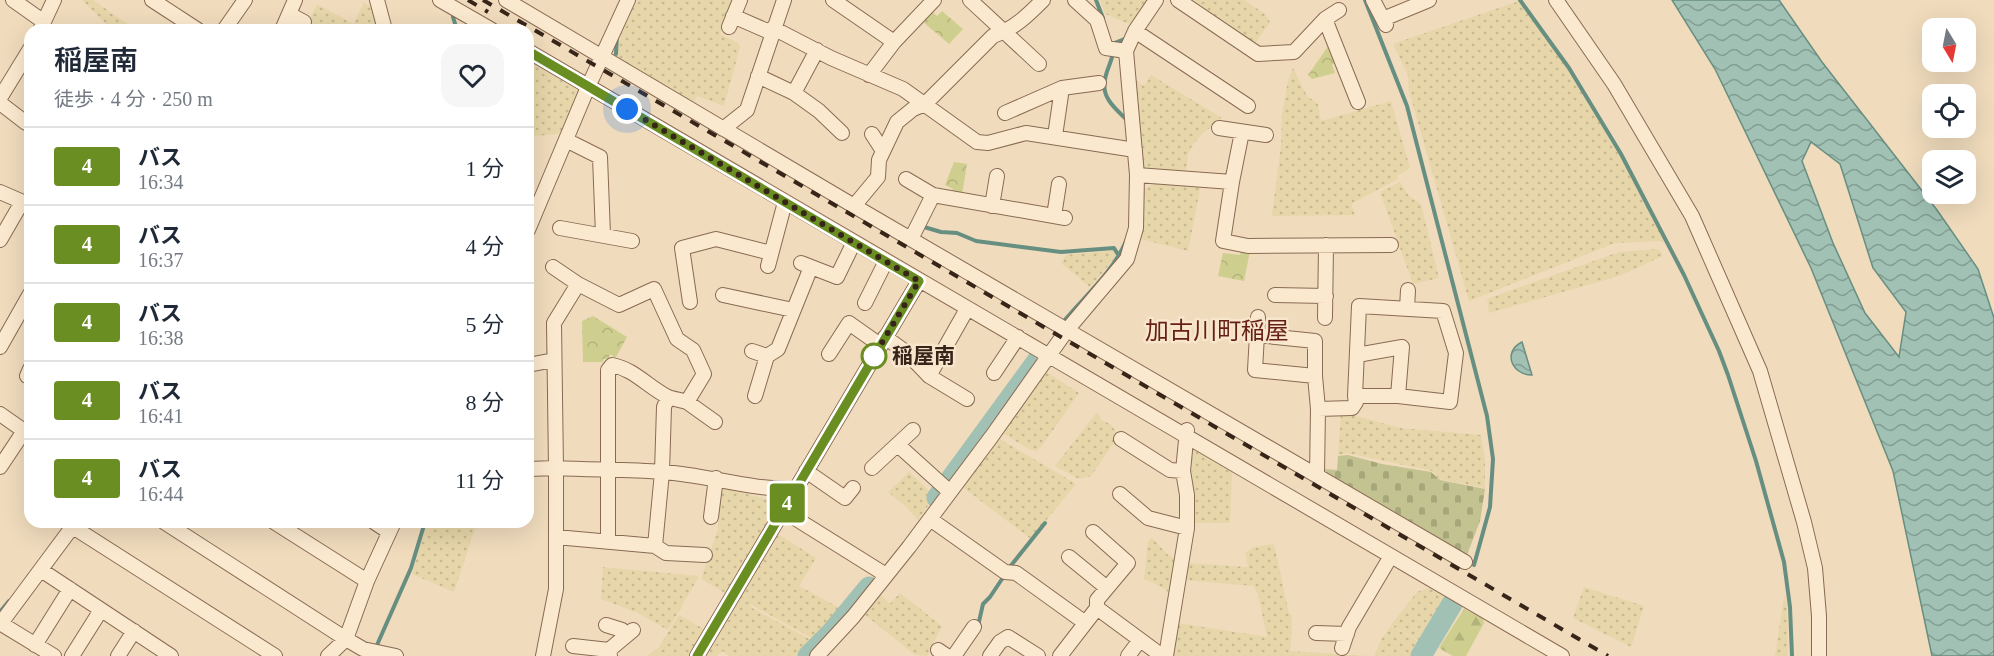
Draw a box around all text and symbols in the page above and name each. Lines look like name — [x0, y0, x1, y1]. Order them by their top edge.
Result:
north arrow — [1922, 18, 1976, 72]
map controls — [1922, 18, 1976, 204]
button: heart — [441, 44, 504, 107]
text: 稲屋南 — [54, 45, 138, 76]
button: locate — [1922, 84, 1976, 138]
text: 徒歩 · 4 分 · 250 m — [54, 88, 213, 110]
your location — [612, 94, 642, 124]
text: バス — [138, 145, 182, 170]
button: layers — [1922, 150, 1976, 204]
text: 4 — [82, 154, 92, 178]
text: 1 分 — [465, 156, 504, 181]
text: 16:34 — [138, 171, 184, 193]
text: バス — [138, 223, 182, 248]
text: 4 — [82, 232, 92, 256]
text: 4 分 — [465, 234, 504, 259]
text: 16:37 — [138, 249, 184, 271]
text: バス — [138, 301, 182, 326]
text: 4 — [82, 310, 92, 334]
text: 5 分 — [465, 312, 504, 337]
district label: 加古川町稲屋 — [1145, 318, 1289, 344]
text: 16:38 — [138, 327, 184, 349]
marker: 稲屋南 — [861, 343, 887, 369]
place label: 稲屋南 — [892, 344, 955, 368]
text: バス — [138, 379, 182, 404]
text: 4 — [82, 388, 92, 412]
text: 8 分 — [465, 390, 504, 415]
text: 16:41 — [138, 405, 184, 427]
text: バス — [138, 457, 182, 482]
text: 4 — [82, 466, 92, 490]
text: 11 分 — [455, 468, 504, 493]
text: 16:44 — [138, 483, 184, 505]
line badge: 4 — [768, 484, 806, 522]
text: 4 — [782, 491, 792, 515]

